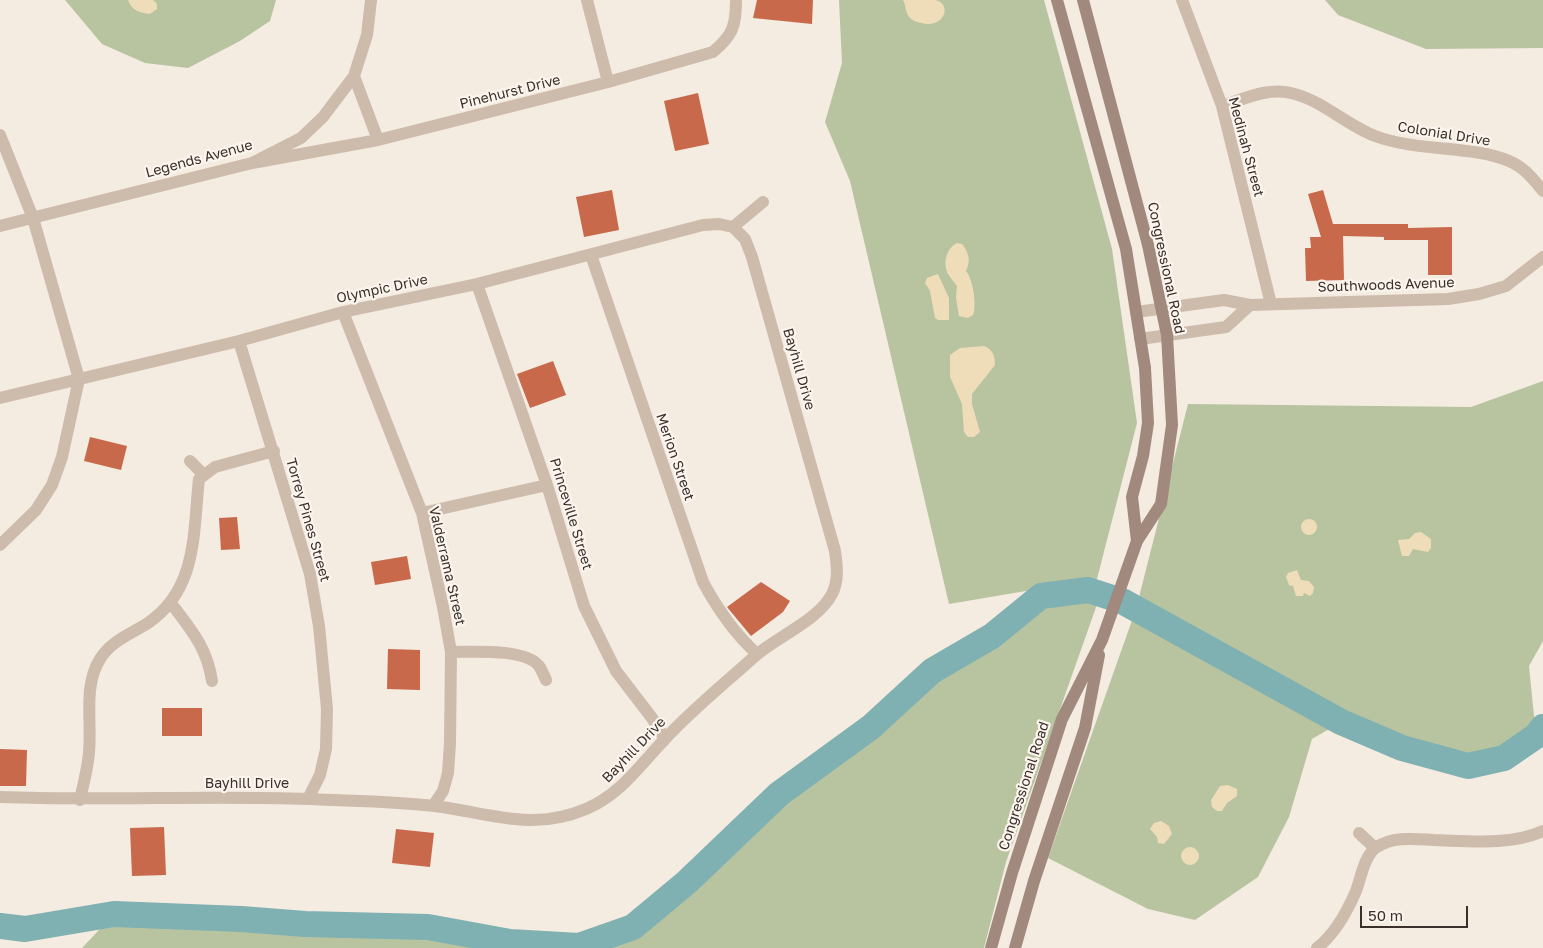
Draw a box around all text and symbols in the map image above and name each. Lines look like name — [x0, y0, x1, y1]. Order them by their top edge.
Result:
street label: Pinehurst Drive — [458, 71, 562, 113]
street label: Medinah Street — [1225, 95, 1267, 199]
street label: Colonial Drive — [1396, 118, 1492, 150]
street label: Legends Avenue — [144, 137, 254, 181]
street label: Congressional Road — [1144, 201, 1188, 335]
street label: Olympic Drive — [335, 271, 429, 307]
street label: Southwoods Avenue — [1317, 274, 1455, 296]
street label: Bayhill Drive — [779, 326, 819, 412]
street label: Merion Street — [652, 411, 698, 503]
street label: Torrey Pines Street — [282, 456, 334, 584]
street label: Princeville Street — [546, 456, 596, 572]
street label: Valderrama Street — [425, 505, 469, 627]
street label: Bayhill Drive — [599, 714, 669, 786]
street label: Congressional Road — [995, 720, 1053, 852]
street label: Bayhill Drive — [205, 776, 289, 792]
scale bar — [1363, 896, 1470, 928]
text: 50 m — [1368, 906, 1403, 924]

